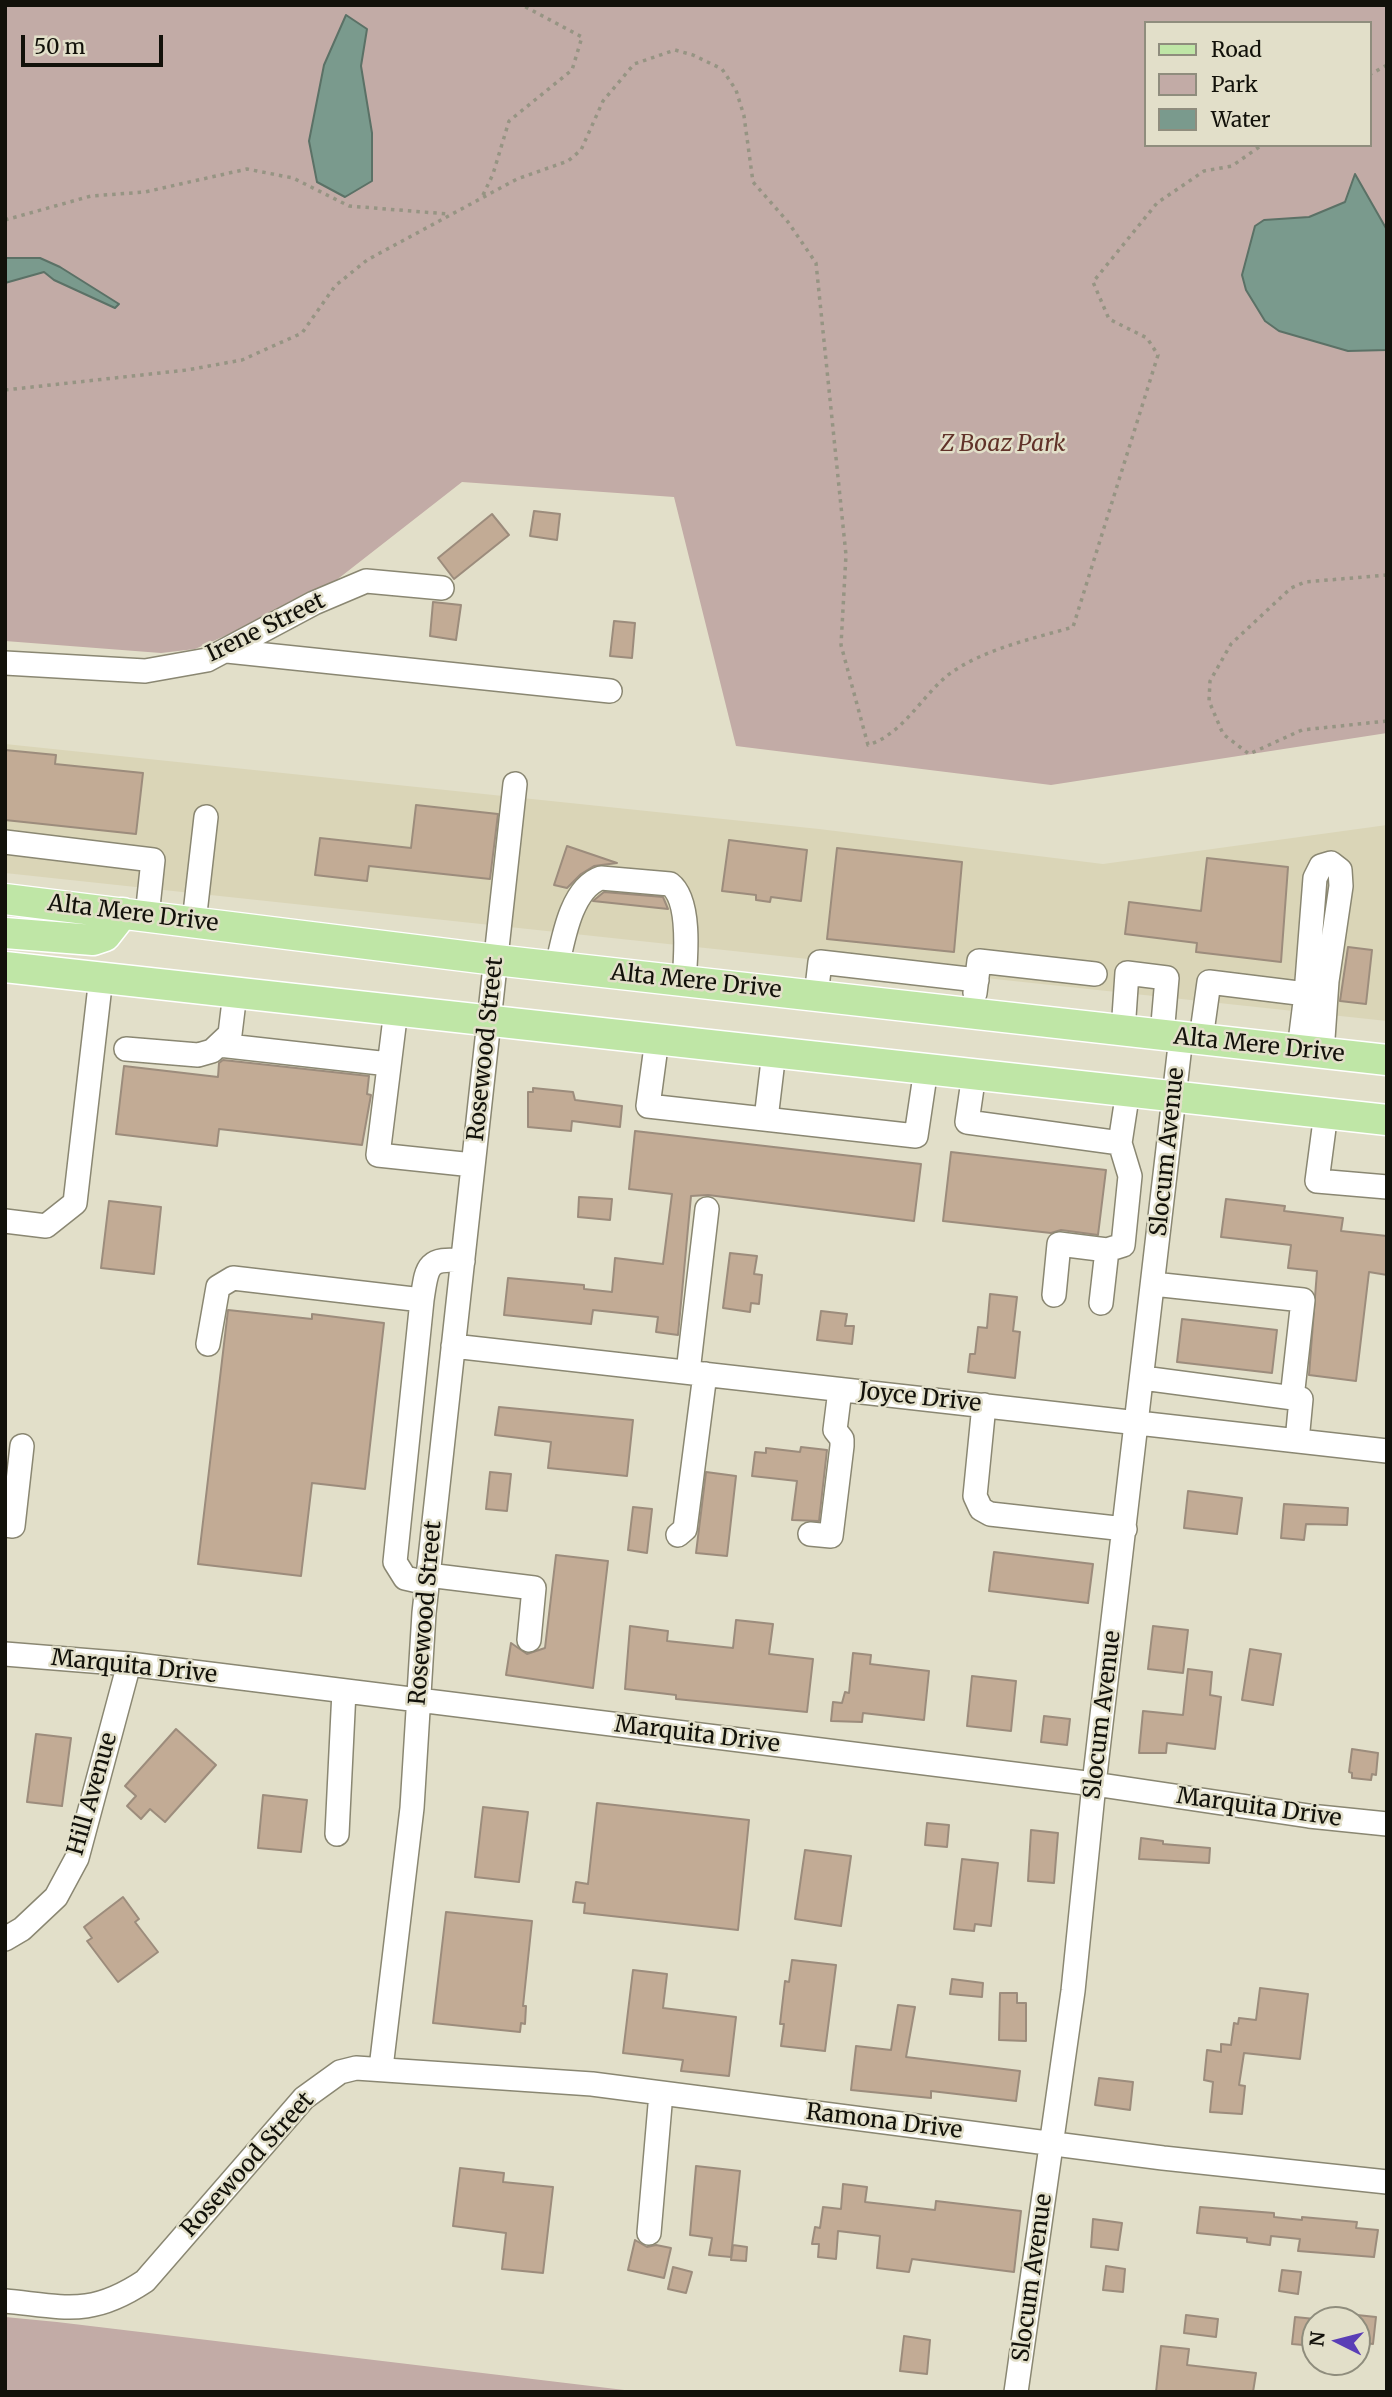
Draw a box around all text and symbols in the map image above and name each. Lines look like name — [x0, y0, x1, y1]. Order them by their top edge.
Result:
scale bar — [24, 21, 166, 65]
legend — [1144, 21, 1371, 147]
text: 50 m — [34, 33, 85, 60]
text: Road — [1211, 36, 1262, 63]
text: Park — [1211, 71, 1258, 98]
text: Water — [1211, 106, 1270, 133]
park label: Z Boaz Park — [940, 430, 1066, 458]
street label: Irene Street — [202, 587, 330, 669]
street label: Alta Mere Drive — [46, 890, 220, 938]
street label: Rosewood Street — [463, 955, 509, 1143]
street label: Alta Mere Drive — [609, 959, 783, 1005]
street label: Alta Mere Drive — [1172, 1023, 1346, 1069]
street label: Slocum Avenue — [1145, 1066, 1191, 1238]
street label: Joyce Drive — [857, 1378, 983, 1418]
street label: Rosewood Street — [404, 1520, 448, 1706]
street label: Slocum Avenue — [1079, 1629, 1127, 1801]
street label: Marquita Drive — [50, 1645, 218, 1689]
street label: Marquita Drive — [613, 1711, 781, 1759]
street label: Hill Avenue — [62, 1730, 124, 1858]
street label: Marquita Drive — [1175, 1783, 1343, 1833]
street label: Rosewood Street — [176, 2087, 320, 2243]
street label: Ramona Drive — [804, 2099, 964, 2145]
street label: Slocum Avenue — [1008, 2192, 1058, 2364]
north arrow — [1301, 2306, 1371, 2376]
text: N — [1304, 2330, 1330, 2348]

